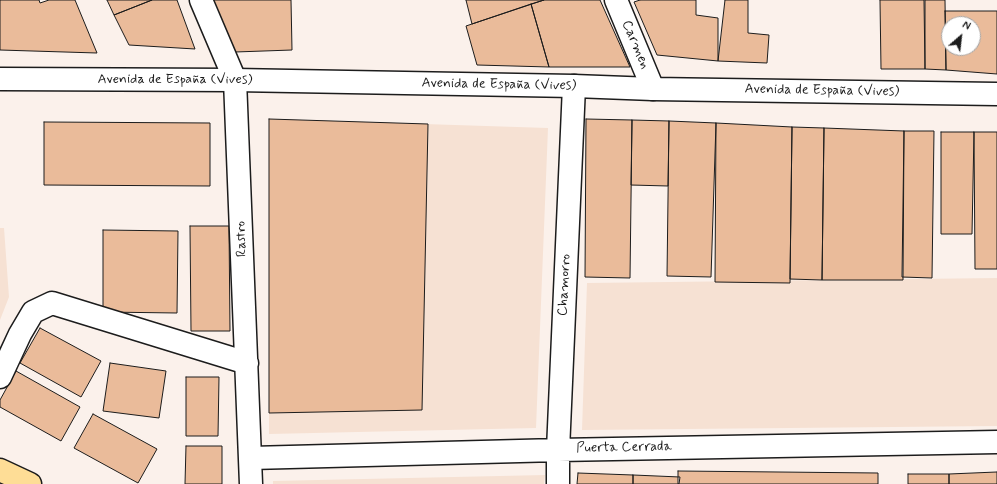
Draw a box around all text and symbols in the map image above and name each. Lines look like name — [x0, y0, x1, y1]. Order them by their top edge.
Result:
north arrow — [941, 16, 981, 56]
street label: Carmen — [617, 18, 653, 72]
text: N — [960, 18, 973, 34]
street label: Avenida de España (Vives) — [98, 72, 252, 88]
street label: Avenida de España (Vives) — [421, 75, 577, 95]
street label: Avenida de España (Vives) — [744, 81, 900, 101]
street label: Rastro — [233, 221, 251, 257]
street label: Chamorro — [555, 253, 575, 317]
street label: Puerta Cerrada — [576, 439, 672, 457]

